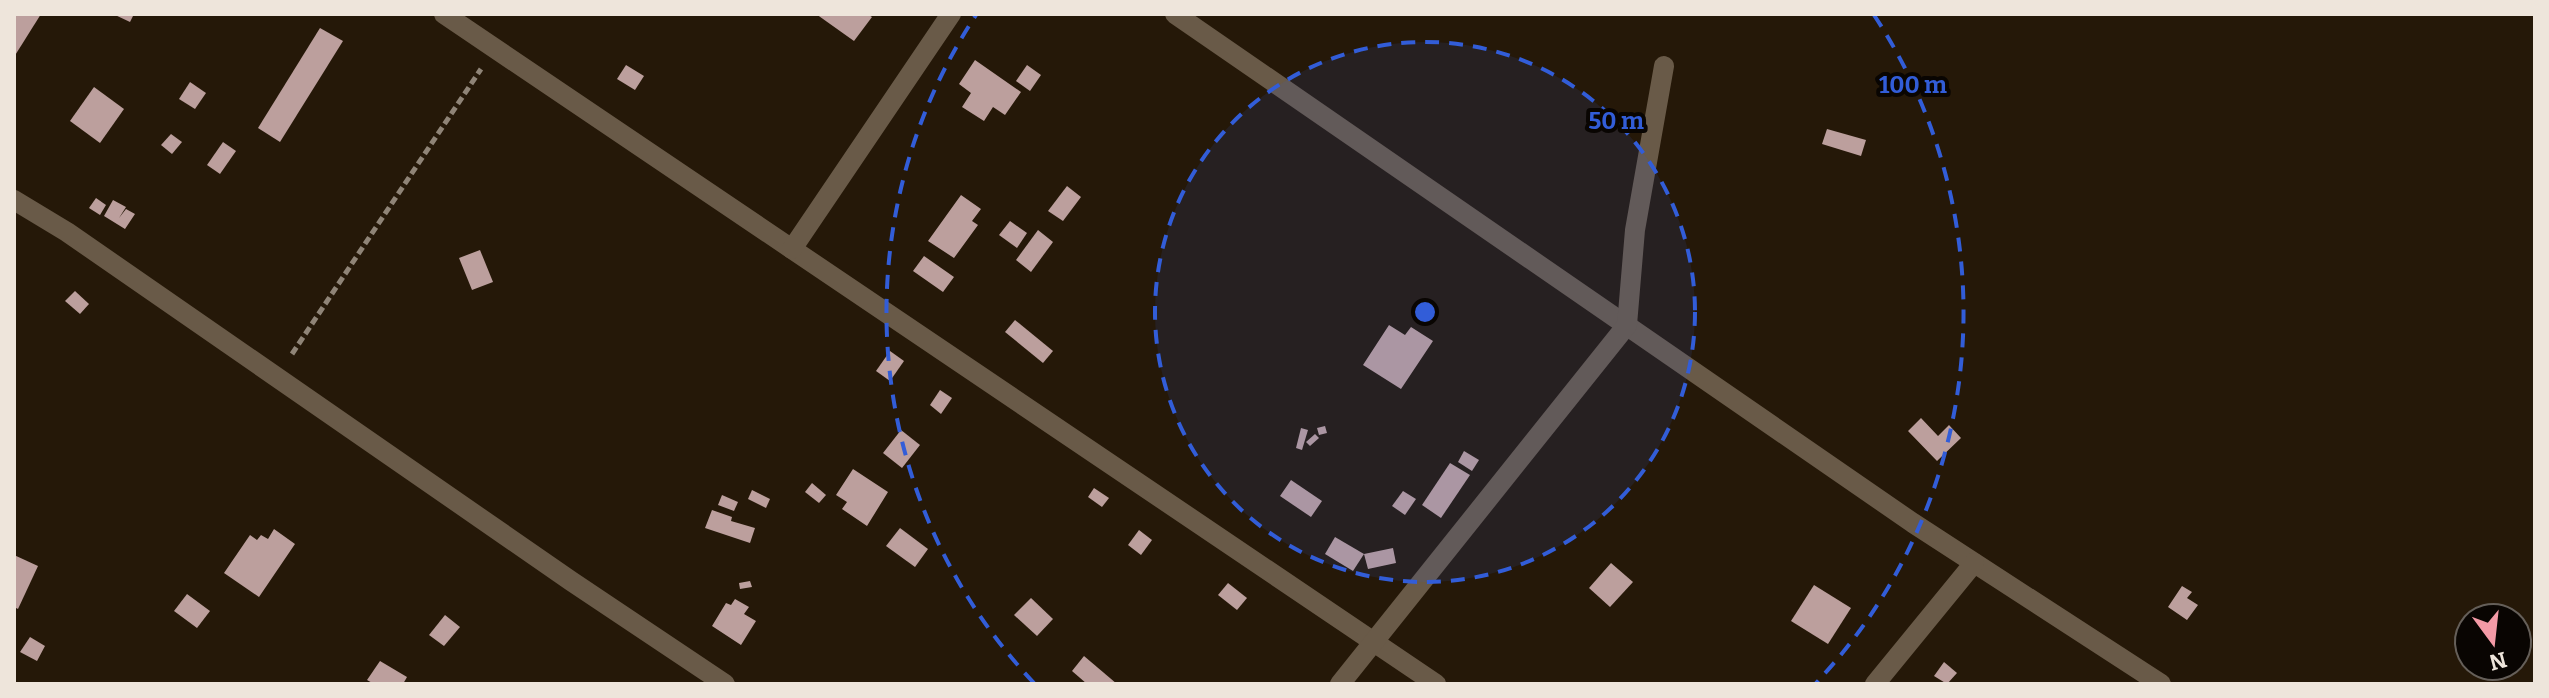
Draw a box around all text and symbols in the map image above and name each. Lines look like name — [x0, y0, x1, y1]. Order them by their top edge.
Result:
text: 100 m — [1879, 71, 1947, 99]
text: 50 m — [1588, 107, 1644, 135]
centre of rings — [1411, 298, 1439, 326]
north arrow — [2453, 602, 2533, 682]
text: N — [2486, 646, 2510, 676]

